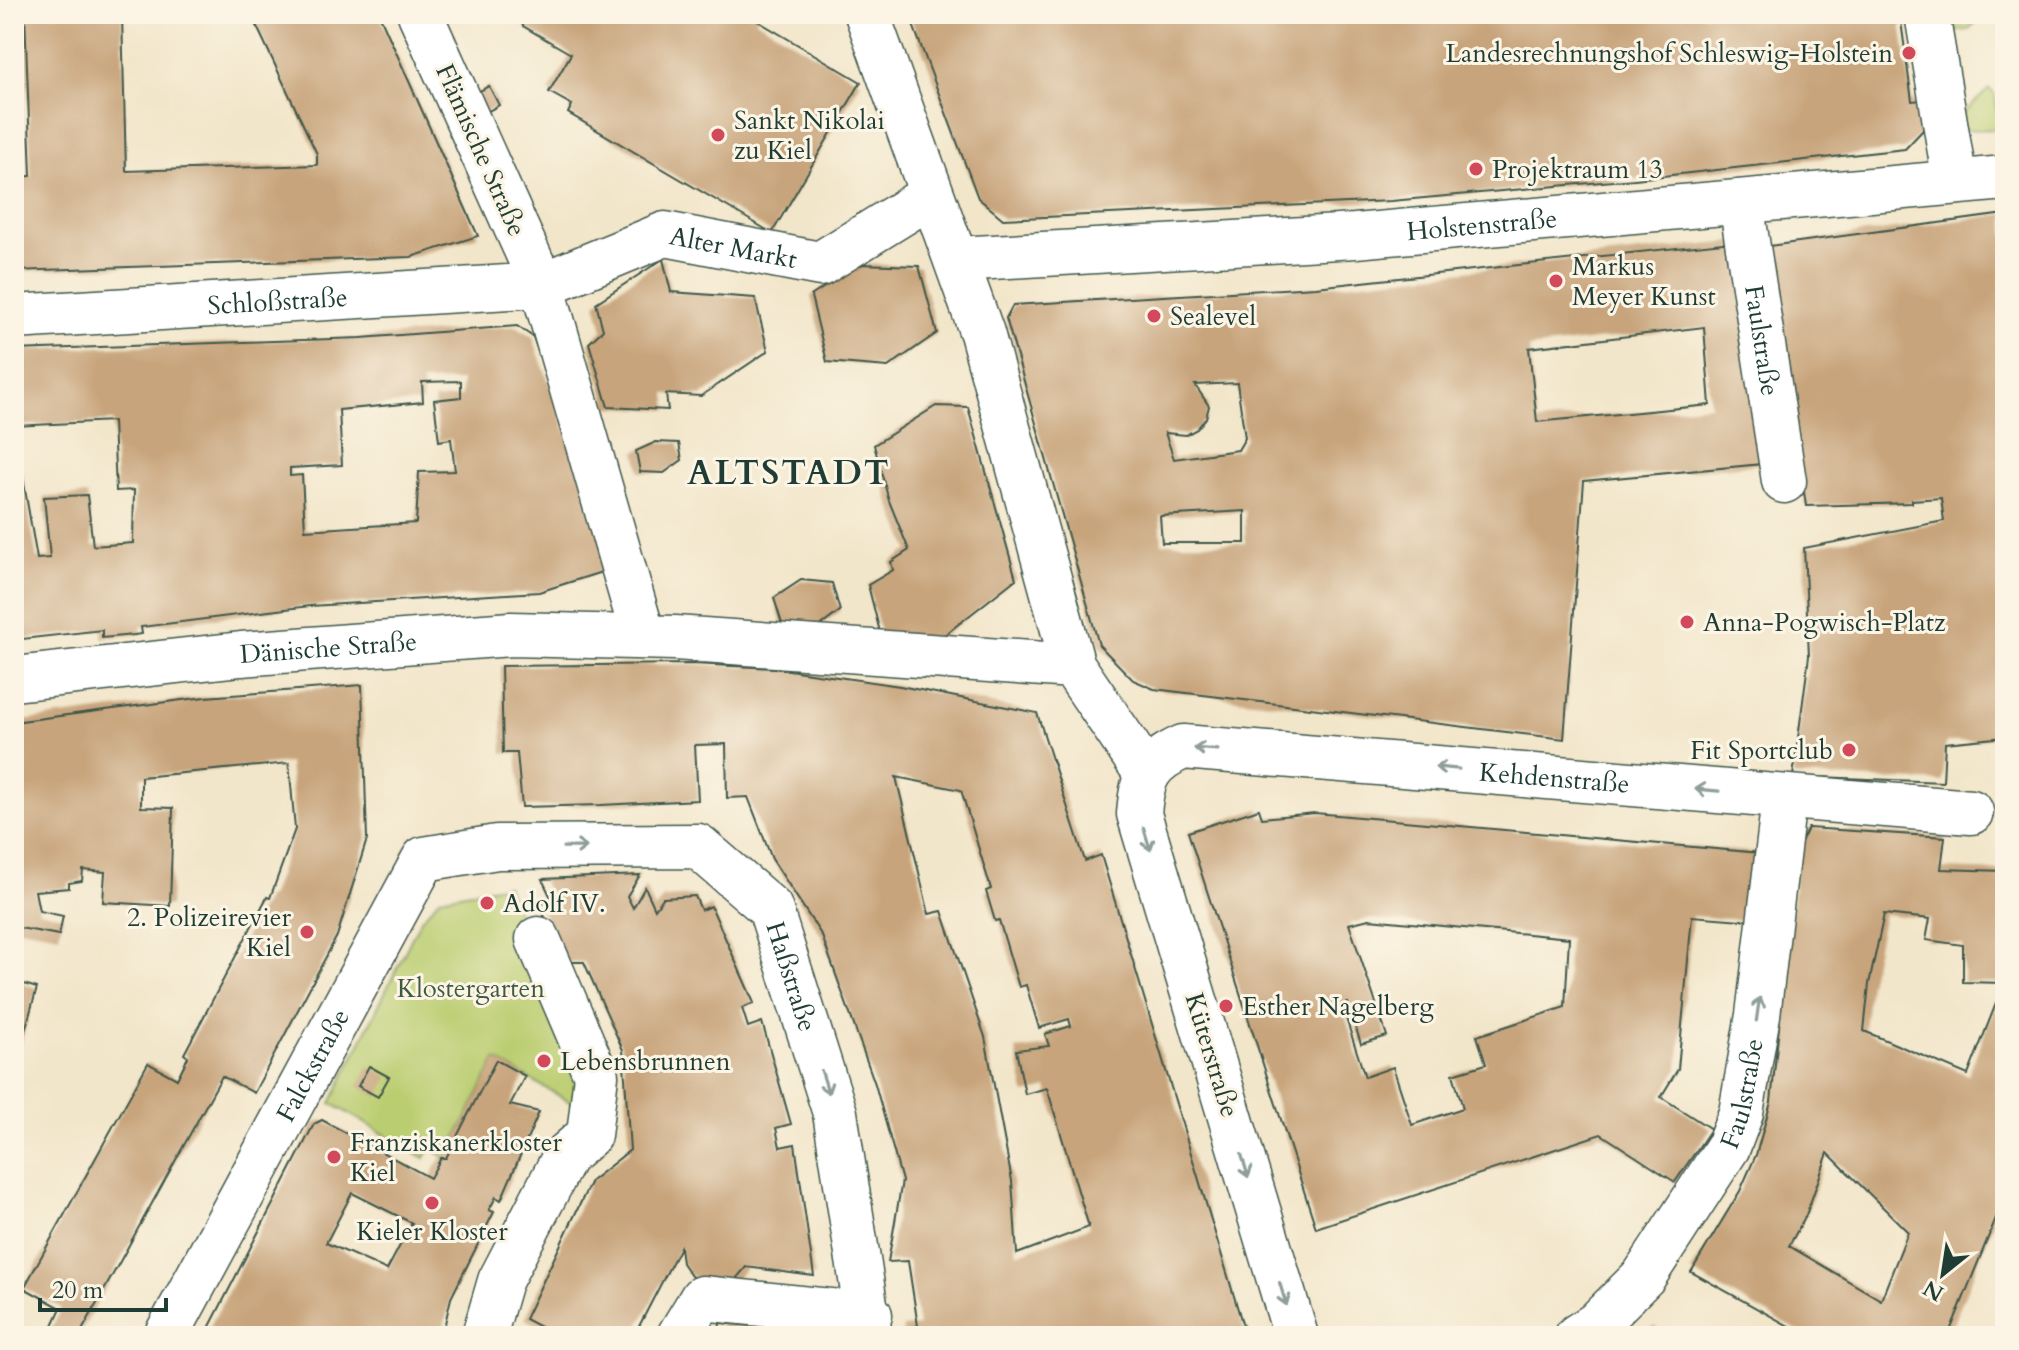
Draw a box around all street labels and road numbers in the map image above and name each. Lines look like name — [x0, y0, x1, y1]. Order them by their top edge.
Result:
street label: Flämische Straße — [427, 58, 535, 242]
street label: Holstenstraße — [1405, 201, 1559, 249]
street label: Alter Markt — [667, 218, 800, 277]
street label: Schloßstraße — [206, 279, 349, 323]
street label: Faulstraße — [1737, 282, 1788, 398]
street label: Dänische Straße — [239, 624, 418, 672]
street label: Kehdenstraße — [1478, 754, 1631, 801]
street label: Haßstraße — [758, 917, 825, 1036]
street label: Küterstraße — [1177, 989, 1247, 1121]
street label: Falckstraße — [268, 1002, 357, 1128]
street label: Faulstraße — [1712, 1036, 1771, 1154]

